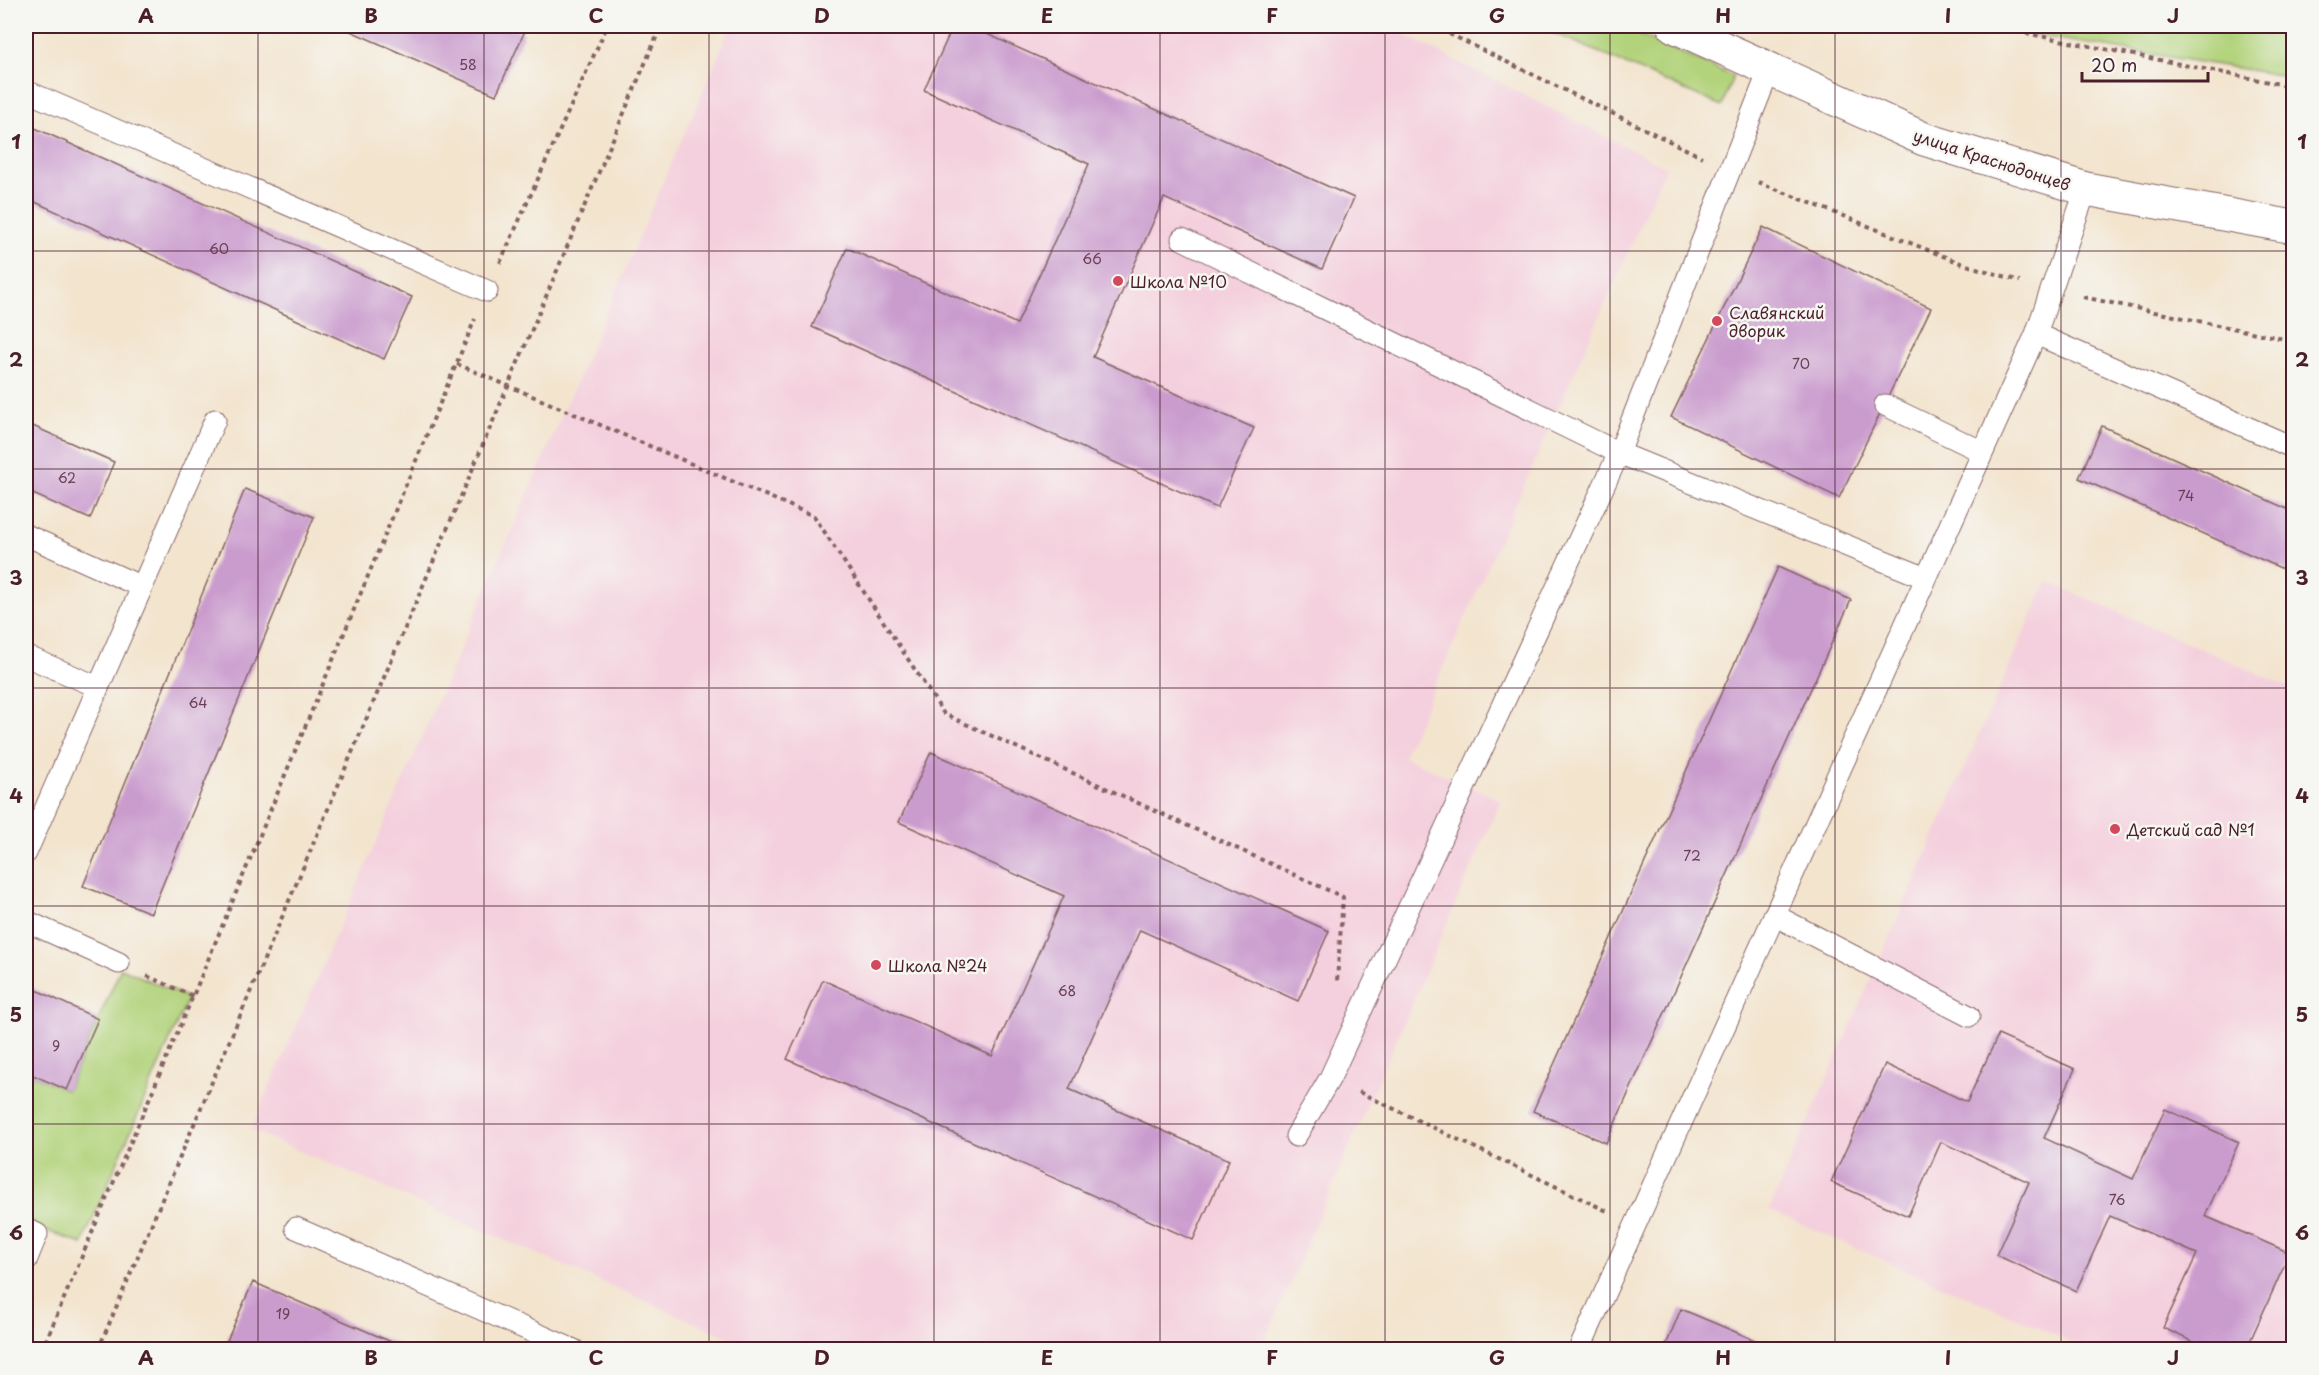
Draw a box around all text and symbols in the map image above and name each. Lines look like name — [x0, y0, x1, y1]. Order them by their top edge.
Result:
text: A — [138, 0, 154, 30]
text: B — [364, 0, 378, 30]
text: C — [588, 0, 604, 30]
text: D — [814, 0, 830, 30]
text: E — [1041, 0, 1053, 30]
text: F — [1266, 0, 1278, 30]
text: G — [1489, 0, 1505, 30]
text: H — [1715, 0, 1731, 30]
text: I — [1945, 0, 1951, 30]
text: J — [2167, 0, 2179, 30]
scale bar — [2082, 45, 2208, 83]
text: 20 m — [2091, 51, 2137, 78]
house number: 58 — [459, 54, 477, 75]
street label: улица Краснодонцев — [1910, 122, 2074, 196]
text: 1 — [11, 126, 21, 156]
text: 1 — [2297, 126, 2307, 156]
house number: 60 — [209, 238, 229, 259]
house number: 66 — [1082, 248, 1102, 269]
place label: Школа №10 — [1130, 269, 1227, 293]
marker: Школа №10 — [1111, 274, 1125, 288]
place label: Славянский дворик — [1729, 300, 1824, 342]
marker: Славянский дворик — [1710, 314, 1724, 328]
text: 2 — [9, 344, 23, 374]
text: 2 — [2295, 344, 2309, 374]
house number: 70 — [1792, 353, 1810, 374]
house number: 62 — [58, 467, 76, 488]
house number: 74 — [2178, 485, 2194, 506]
text: 3 — [9, 562, 23, 592]
text: 3 — [2295, 562, 2309, 592]
house number: 64 — [188, 692, 208, 713]
text: 4 — [9, 780, 23, 810]
text: 4 — [2295, 780, 2309, 810]
place label: Детский сад №1 — [2126, 817, 2255, 841]
marker: Детский сад №1 — [2108, 822, 2122, 836]
house number: 72 — [1683, 845, 1701, 866]
place label: Школа №24 — [888, 953, 988, 977]
marker: Школа №24 — [869, 958, 883, 972]
house number: 68 — [1058, 980, 1076, 1001]
text: 5 — [10, 999, 22, 1029]
text: 5 — [2296, 999, 2308, 1029]
house number: 9 — [52, 1035, 60, 1056]
house number: 76 — [2109, 1189, 2126, 1210]
text: 6 — [9, 1217, 23, 1247]
text: 6 — [2295, 1217, 2309, 1247]
house number: 19 — [276, 1303, 290, 1324]
text: A — [138, 1342, 154, 1372]
text: B — [364, 1342, 378, 1372]
text: C — [588, 1342, 604, 1372]
text: D — [814, 1342, 830, 1372]
text: E — [1041, 1342, 1053, 1372]
text: F — [1266, 1342, 1278, 1372]
text: G — [1489, 1342, 1505, 1372]
text: H — [1715, 1342, 1731, 1372]
text: I — [1945, 1342, 1951, 1372]
text: J — [2167, 1342, 2179, 1372]

